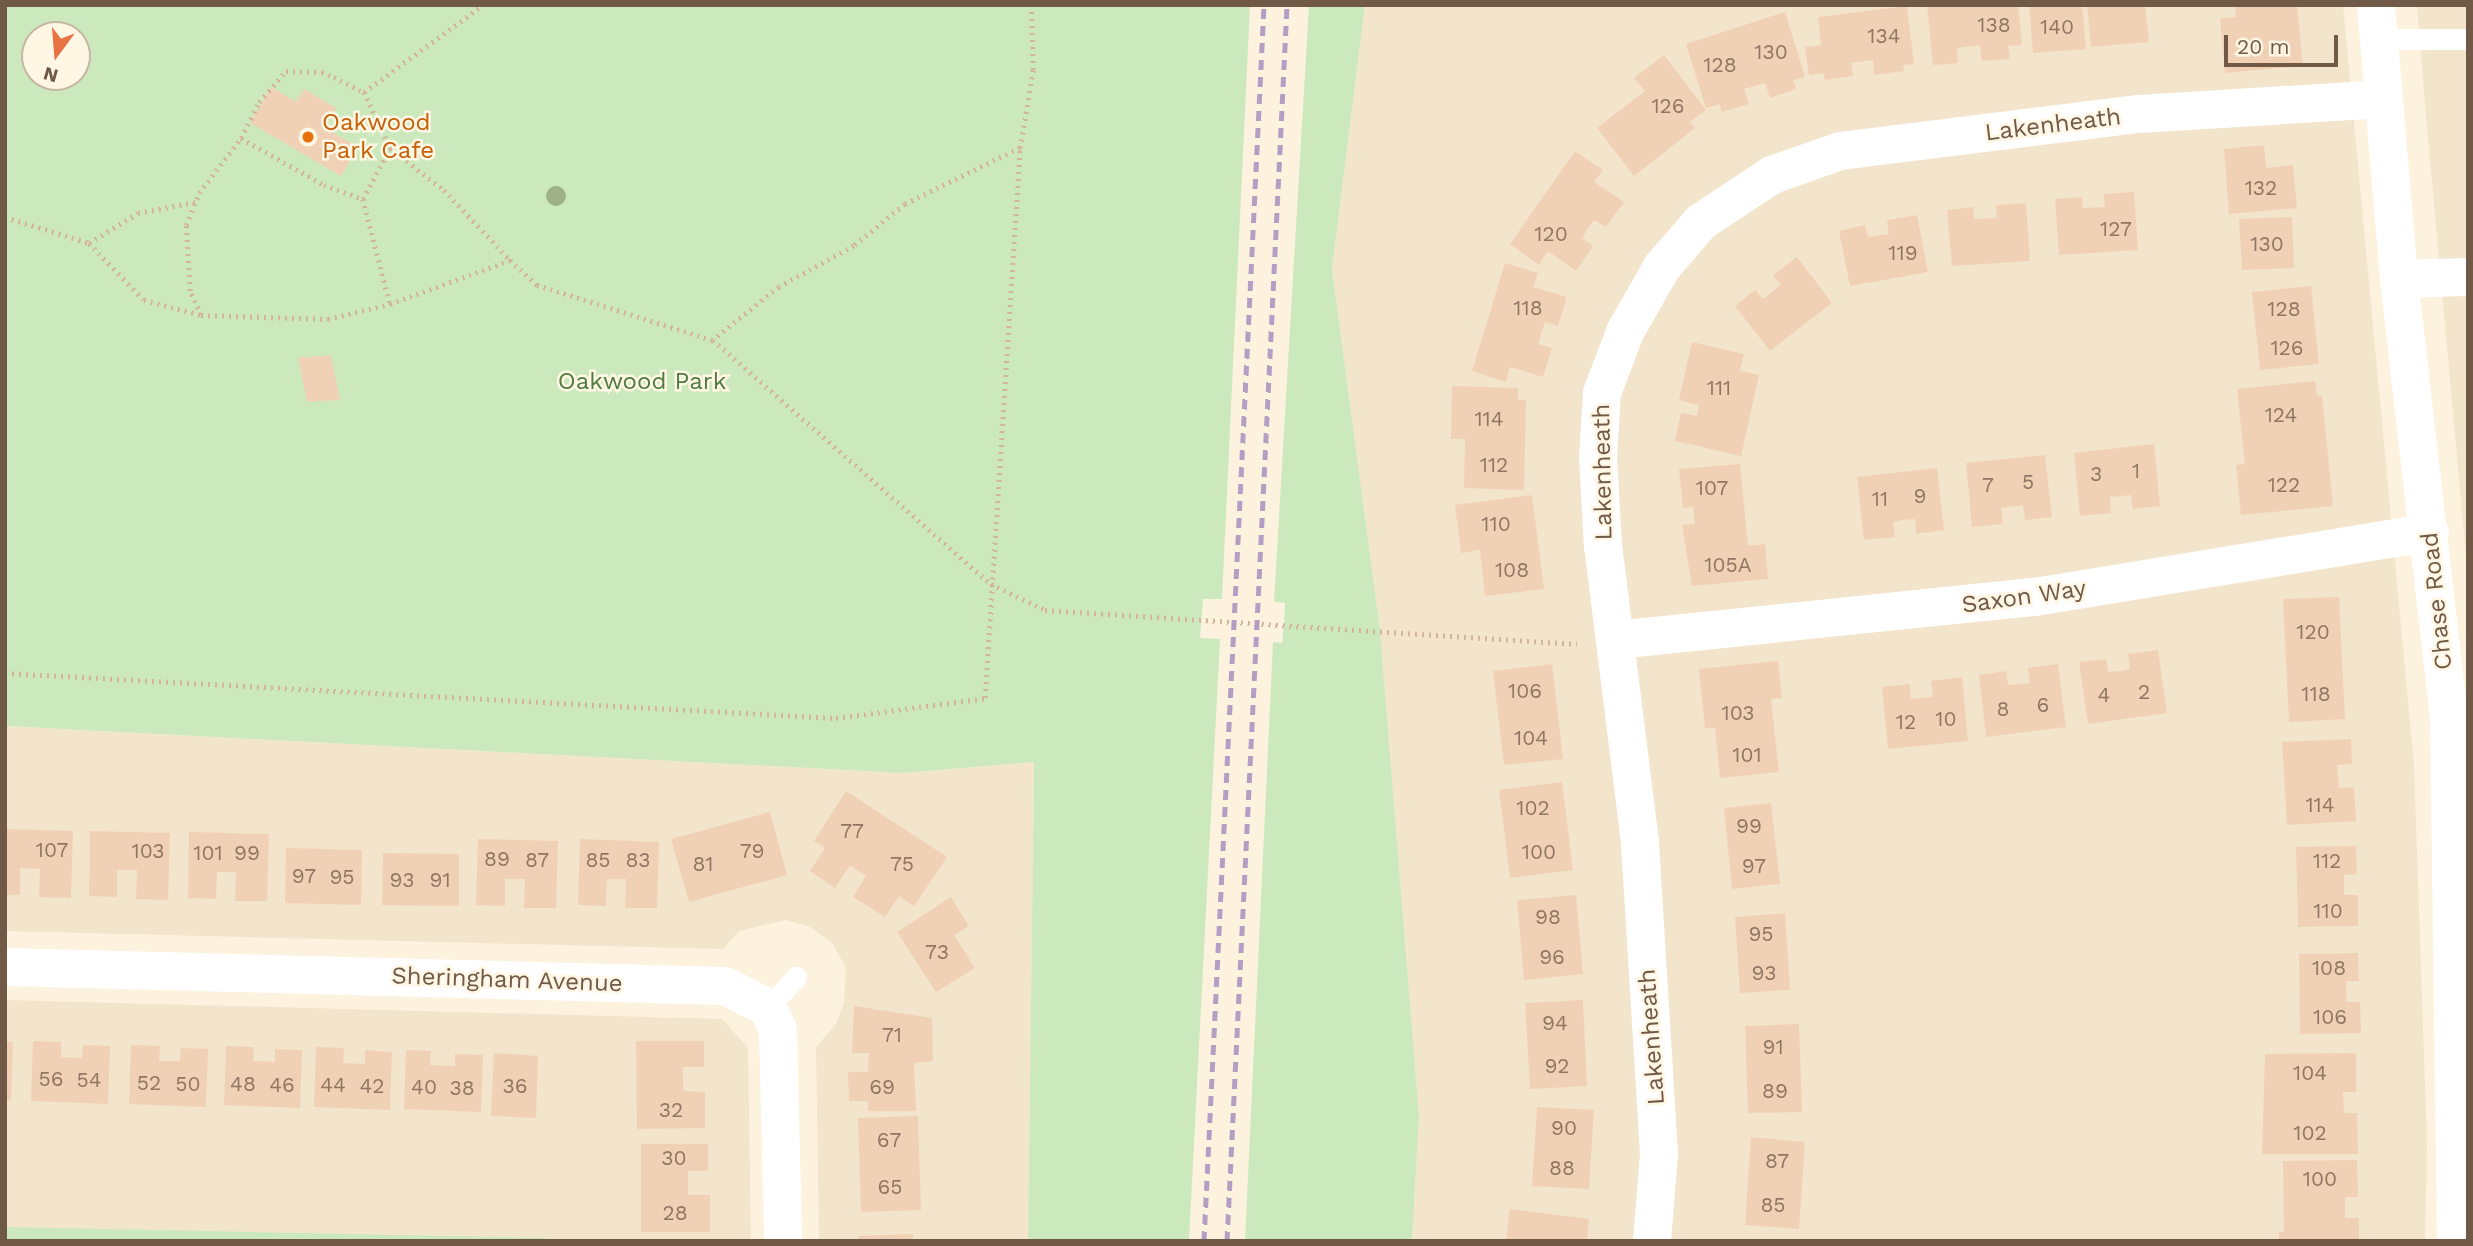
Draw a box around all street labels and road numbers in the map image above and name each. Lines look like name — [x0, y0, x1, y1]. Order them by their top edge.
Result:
street label: Lakenheath — [1983, 102, 2123, 148]
street label: Lakenheath — [1587, 403, 1619, 541]
street label: Chase Road — [2415, 531, 2459, 671]
street label: Saxon Way — [1960, 574, 2088, 620]
street label: Sheringham Avenue — [390, 962, 624, 998]
street label: Lakenheath — [1633, 968, 1671, 1106]

